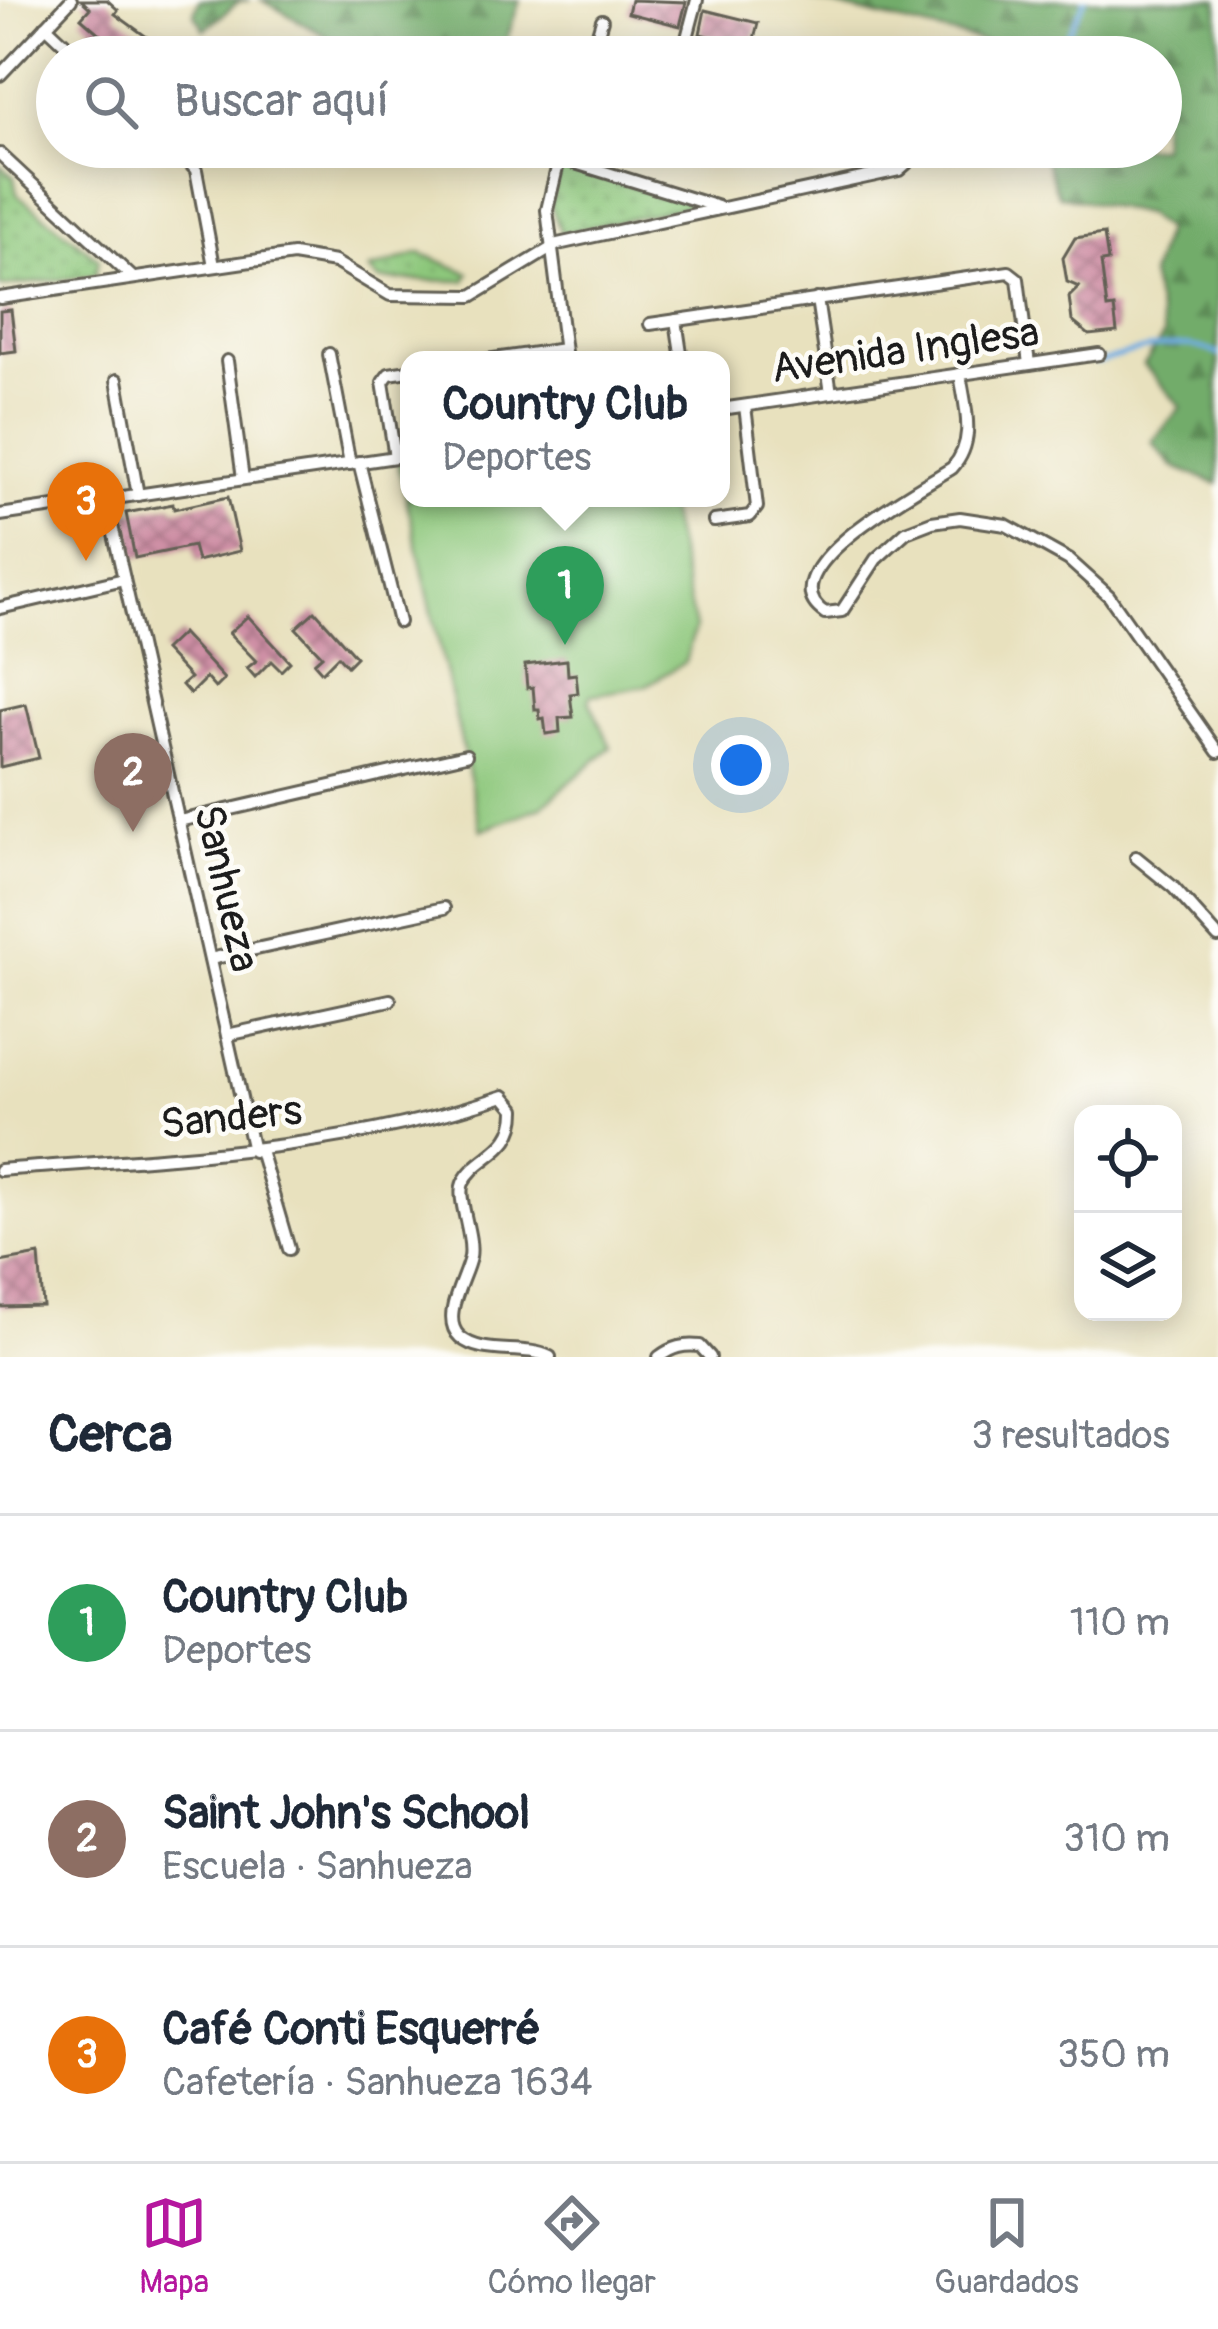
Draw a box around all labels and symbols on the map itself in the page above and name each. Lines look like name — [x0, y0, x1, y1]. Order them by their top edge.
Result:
street label: Avenida Inglesa — [768, 306, 1042, 395]
pin: 3 — [47, 462, 125, 561]
pin: 1 — [526, 546, 604, 645]
pin: 2 — [94, 733, 172, 832]
your location — [711, 735, 771, 795]
street label: Sanhueza — [182, 800, 270, 977]
street label: Sanders — [158, 1085, 305, 1151]

